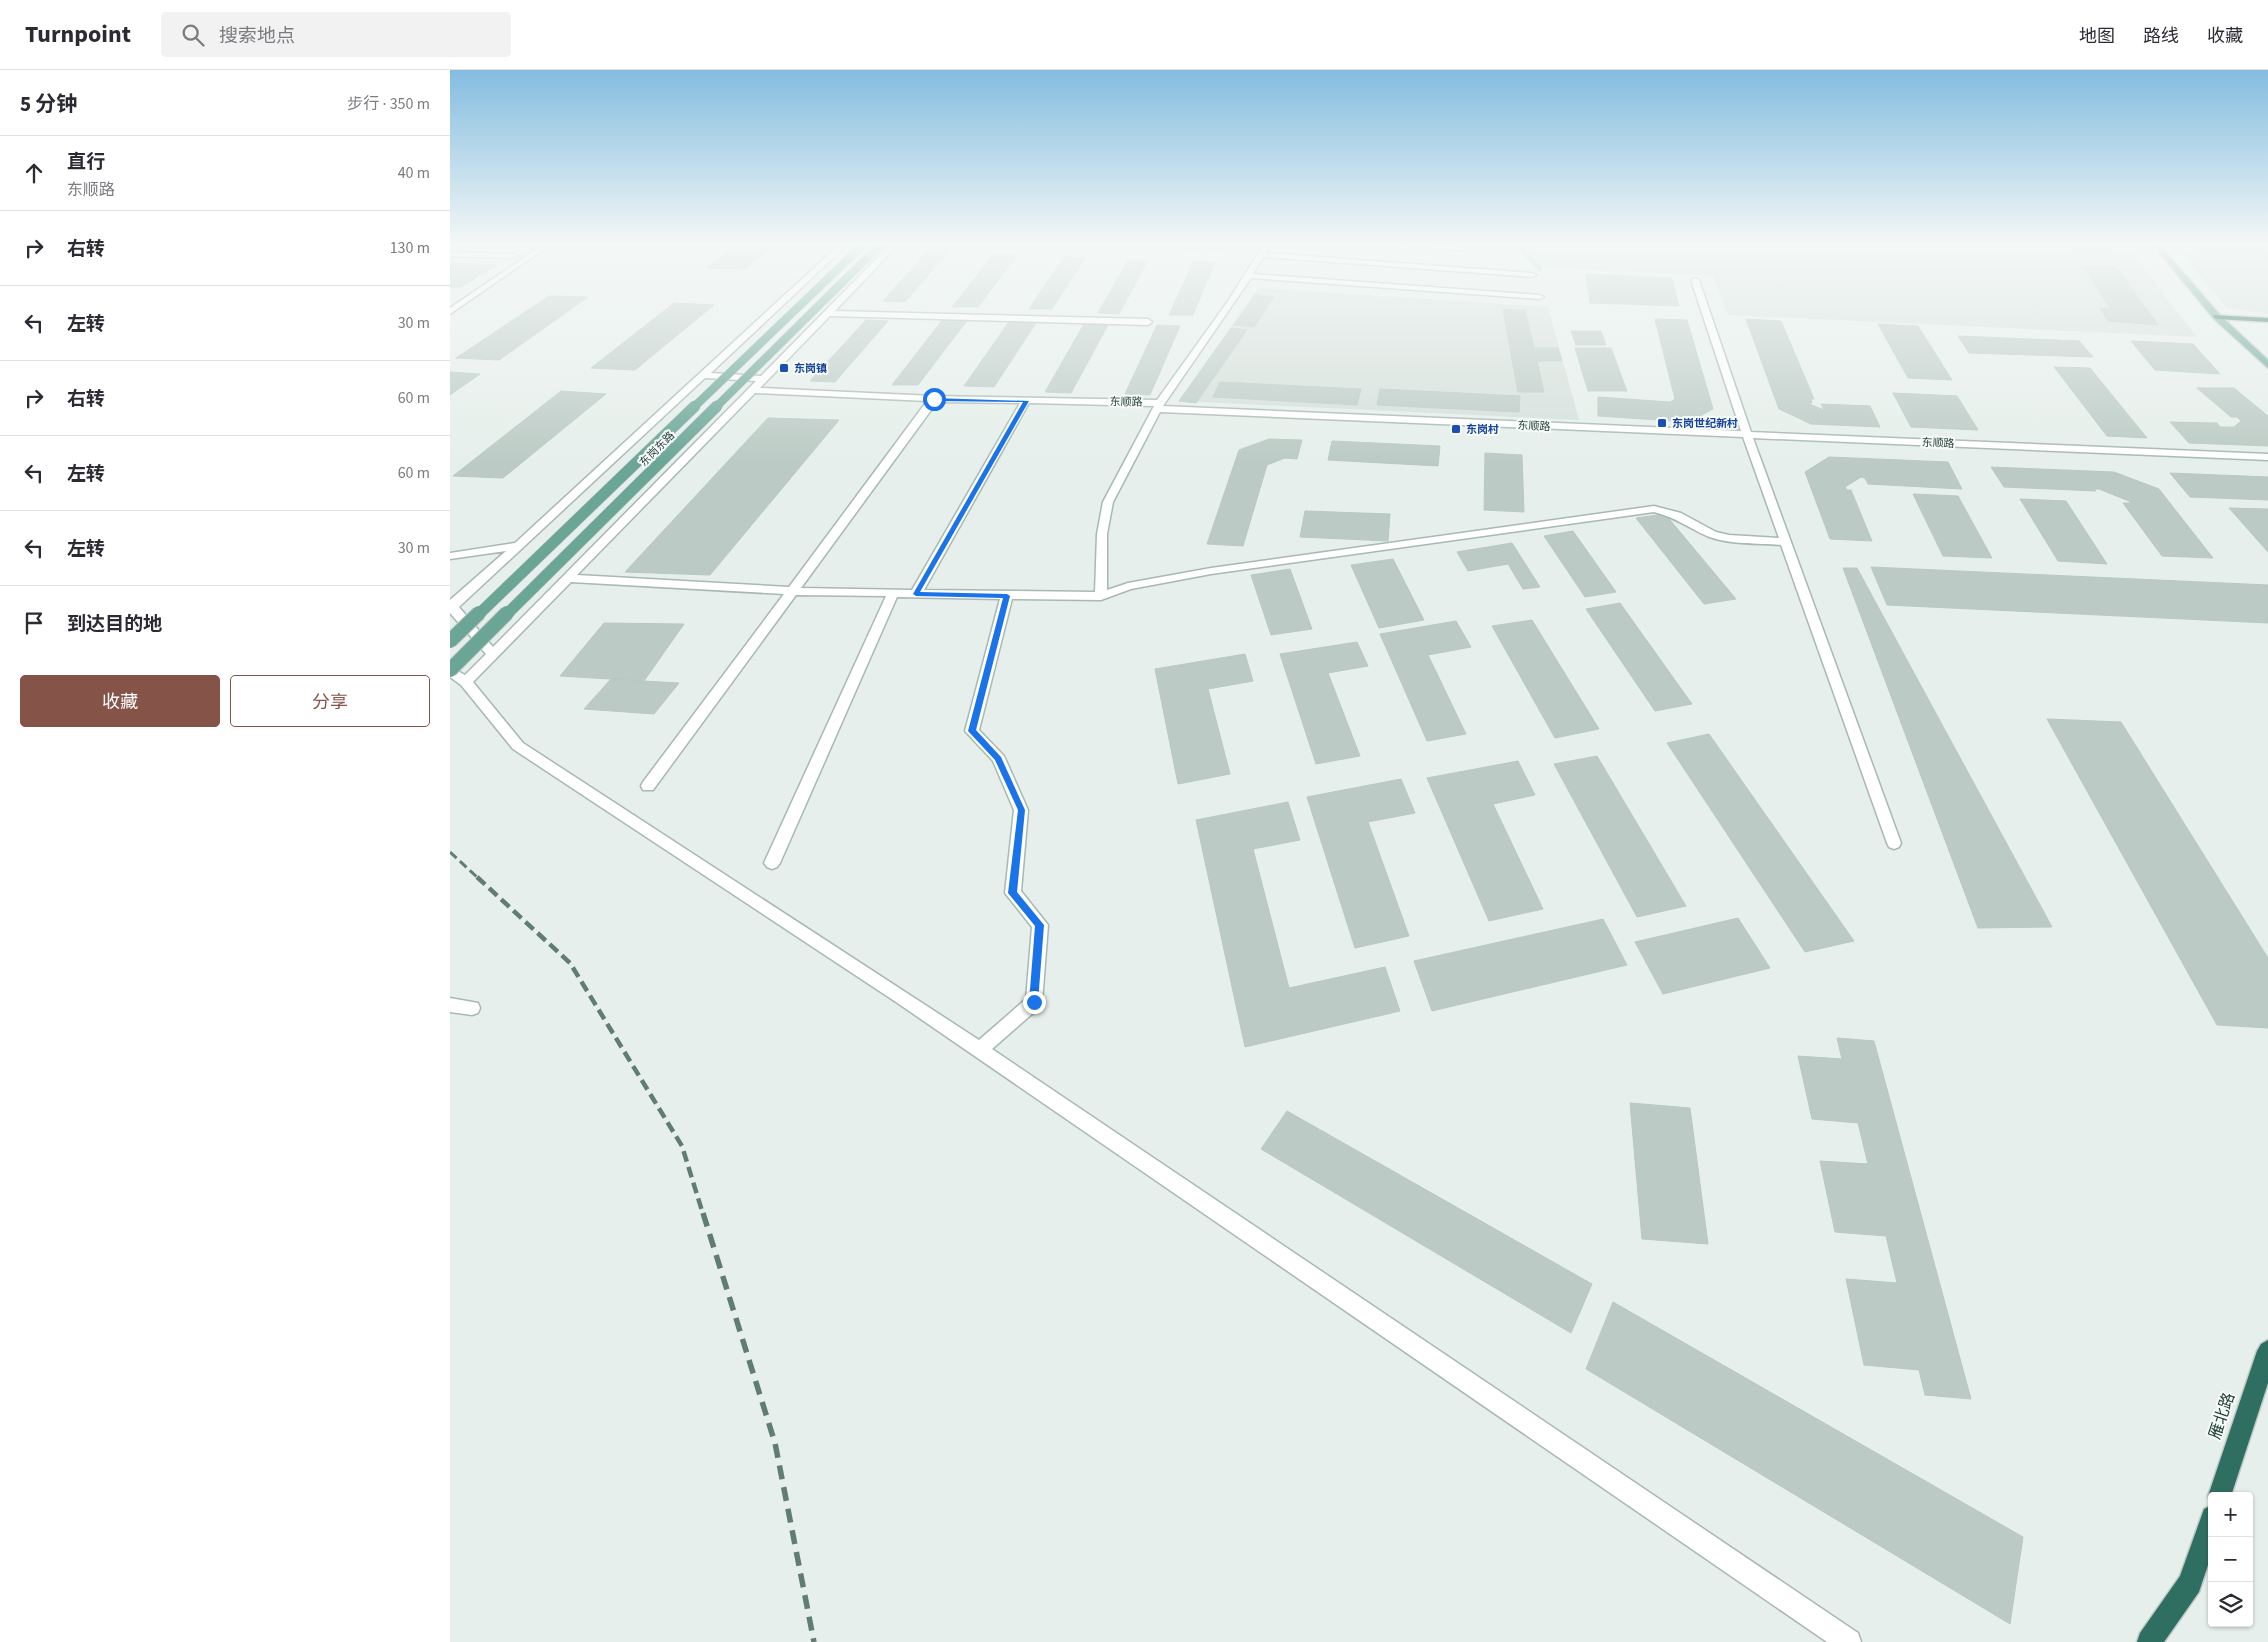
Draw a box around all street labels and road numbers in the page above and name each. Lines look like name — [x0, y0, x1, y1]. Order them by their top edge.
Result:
street label: 东顺路 — [1109, 394, 1143, 410]
street label: 东顺路 — [1517, 418, 1551, 434]
street label: 东岗东路 — [636, 428, 678, 470]
street label: 东顺路 — [1921, 435, 1955, 451]
street label: 雁北路 — [2204, 1390, 2240, 1442]

